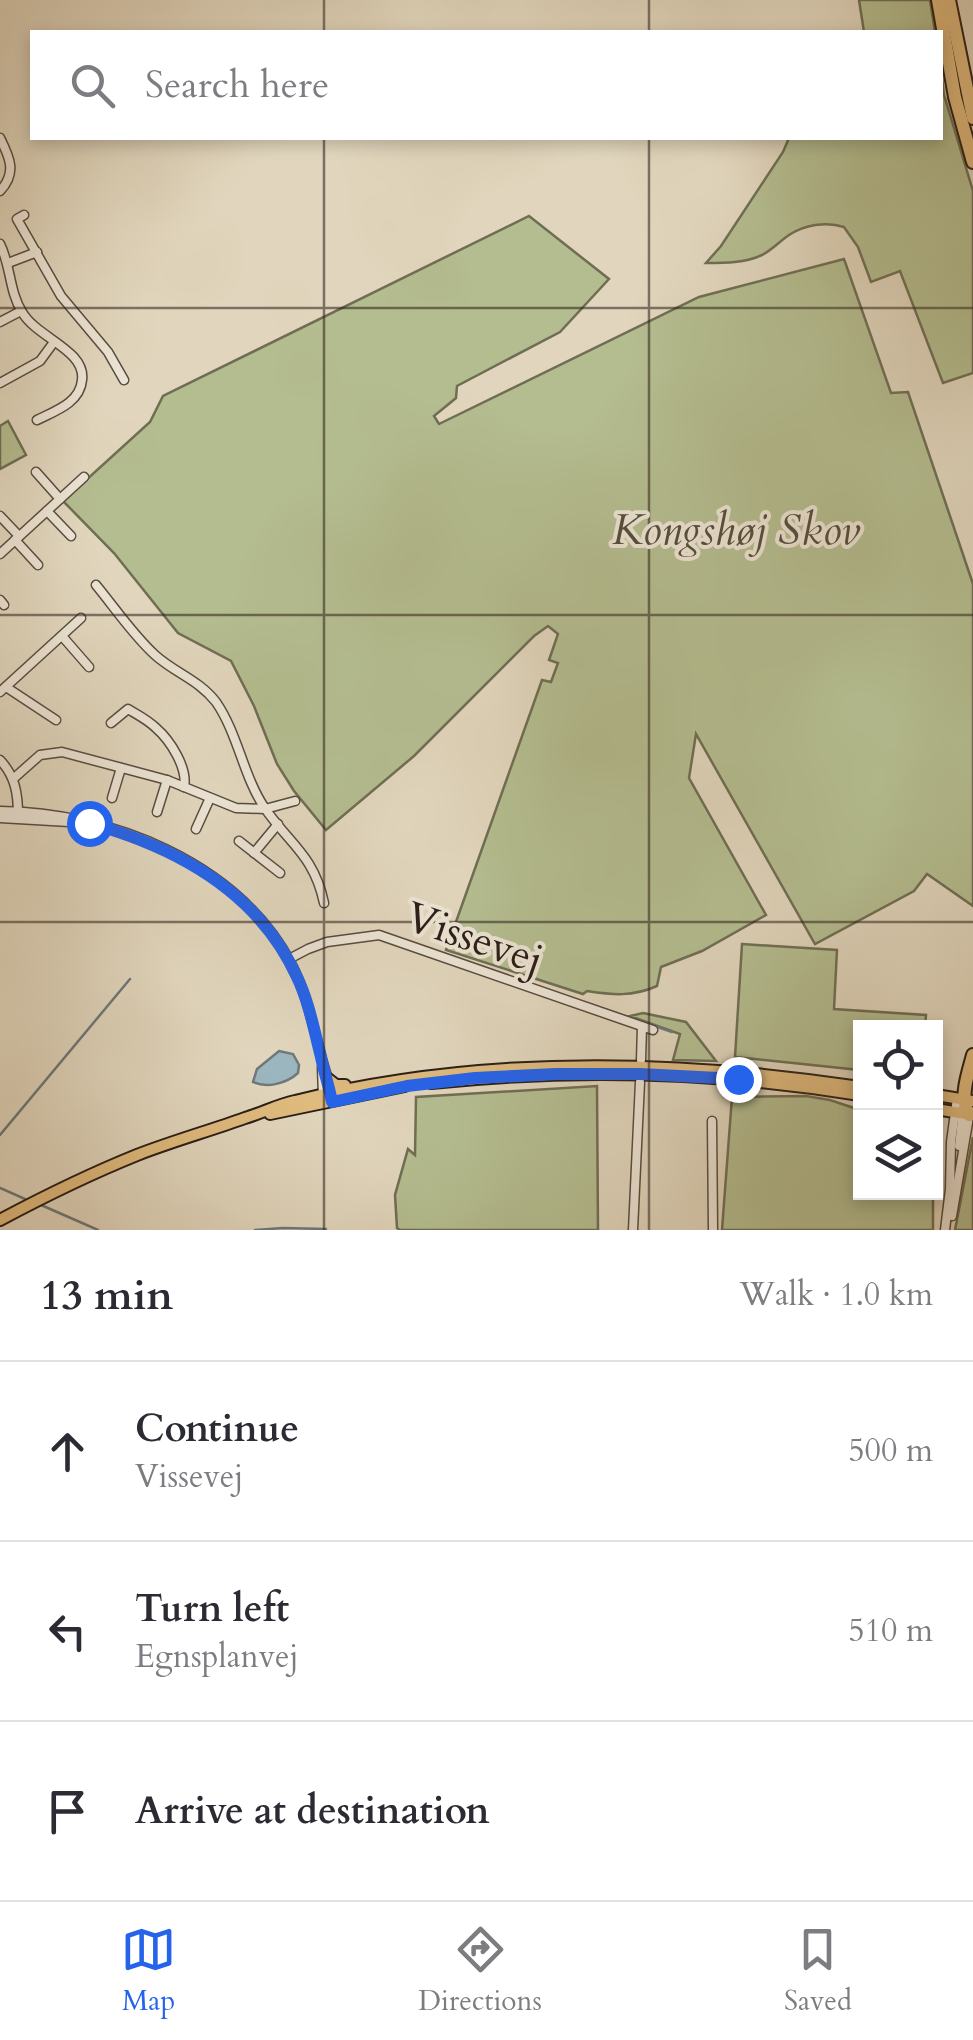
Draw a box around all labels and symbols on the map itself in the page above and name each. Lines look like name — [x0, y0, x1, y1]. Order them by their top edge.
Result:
park label: Kongshøj Skov — [612, 502, 861, 559]
route start — [67, 801, 113, 847]
street label: Vissevej — [398, 888, 551, 988]
route end — [716, 1057, 762, 1103]

